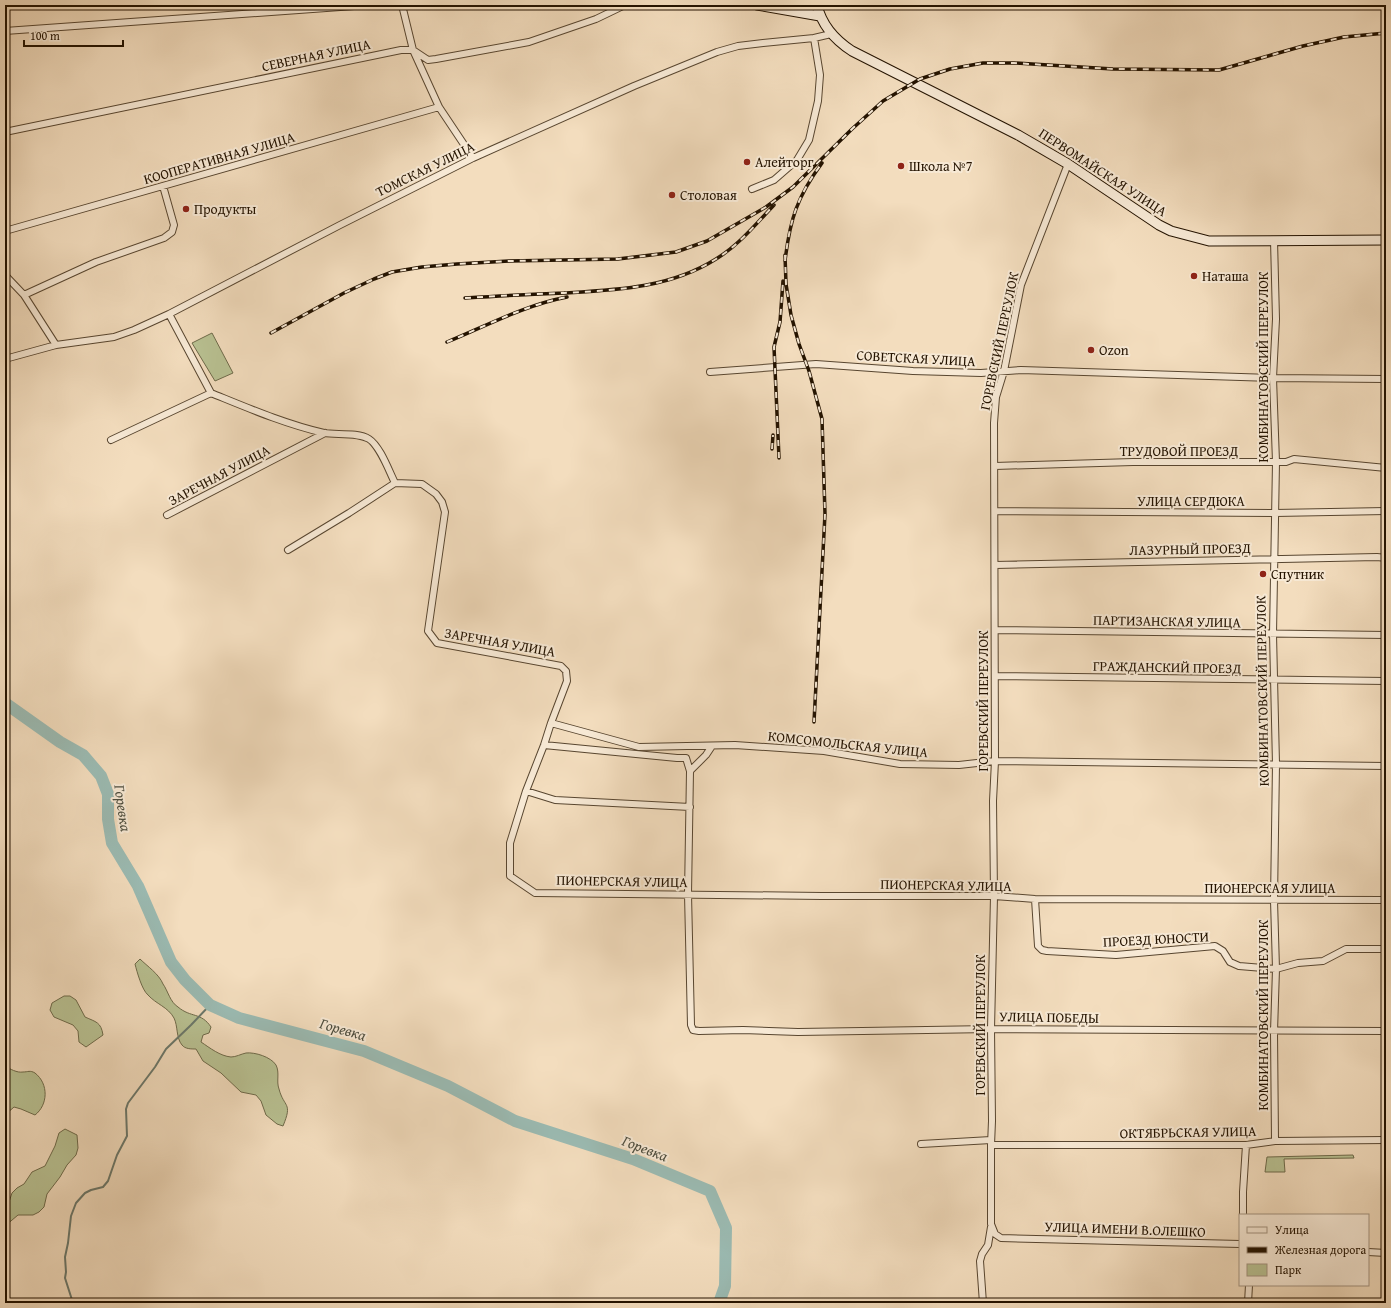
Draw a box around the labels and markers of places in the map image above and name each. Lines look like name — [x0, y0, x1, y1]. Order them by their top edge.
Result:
place label: Алейторг — [755, 152, 814, 172]
place label: Школа №7 — [909, 156, 973, 176]
marker: Алейторг — [742, 157, 752, 167]
marker: Школа №7 — [896, 161, 906, 171]
place label: Столовая — [680, 185, 737, 205]
marker: Столовая — [667, 190, 677, 200]
place label: Продукты — [194, 199, 257, 219]
marker: Продукты — [181, 204, 191, 214]
place label: Наташа — [1202, 266, 1249, 286]
marker: Наташа — [1189, 271, 1199, 281]
place label: Ozon — [1099, 340, 1129, 360]
marker: Ozon — [1086, 345, 1096, 355]
place label: Спутник — [1271, 564, 1325, 584]
marker: Спутник — [1258, 569, 1268, 579]

